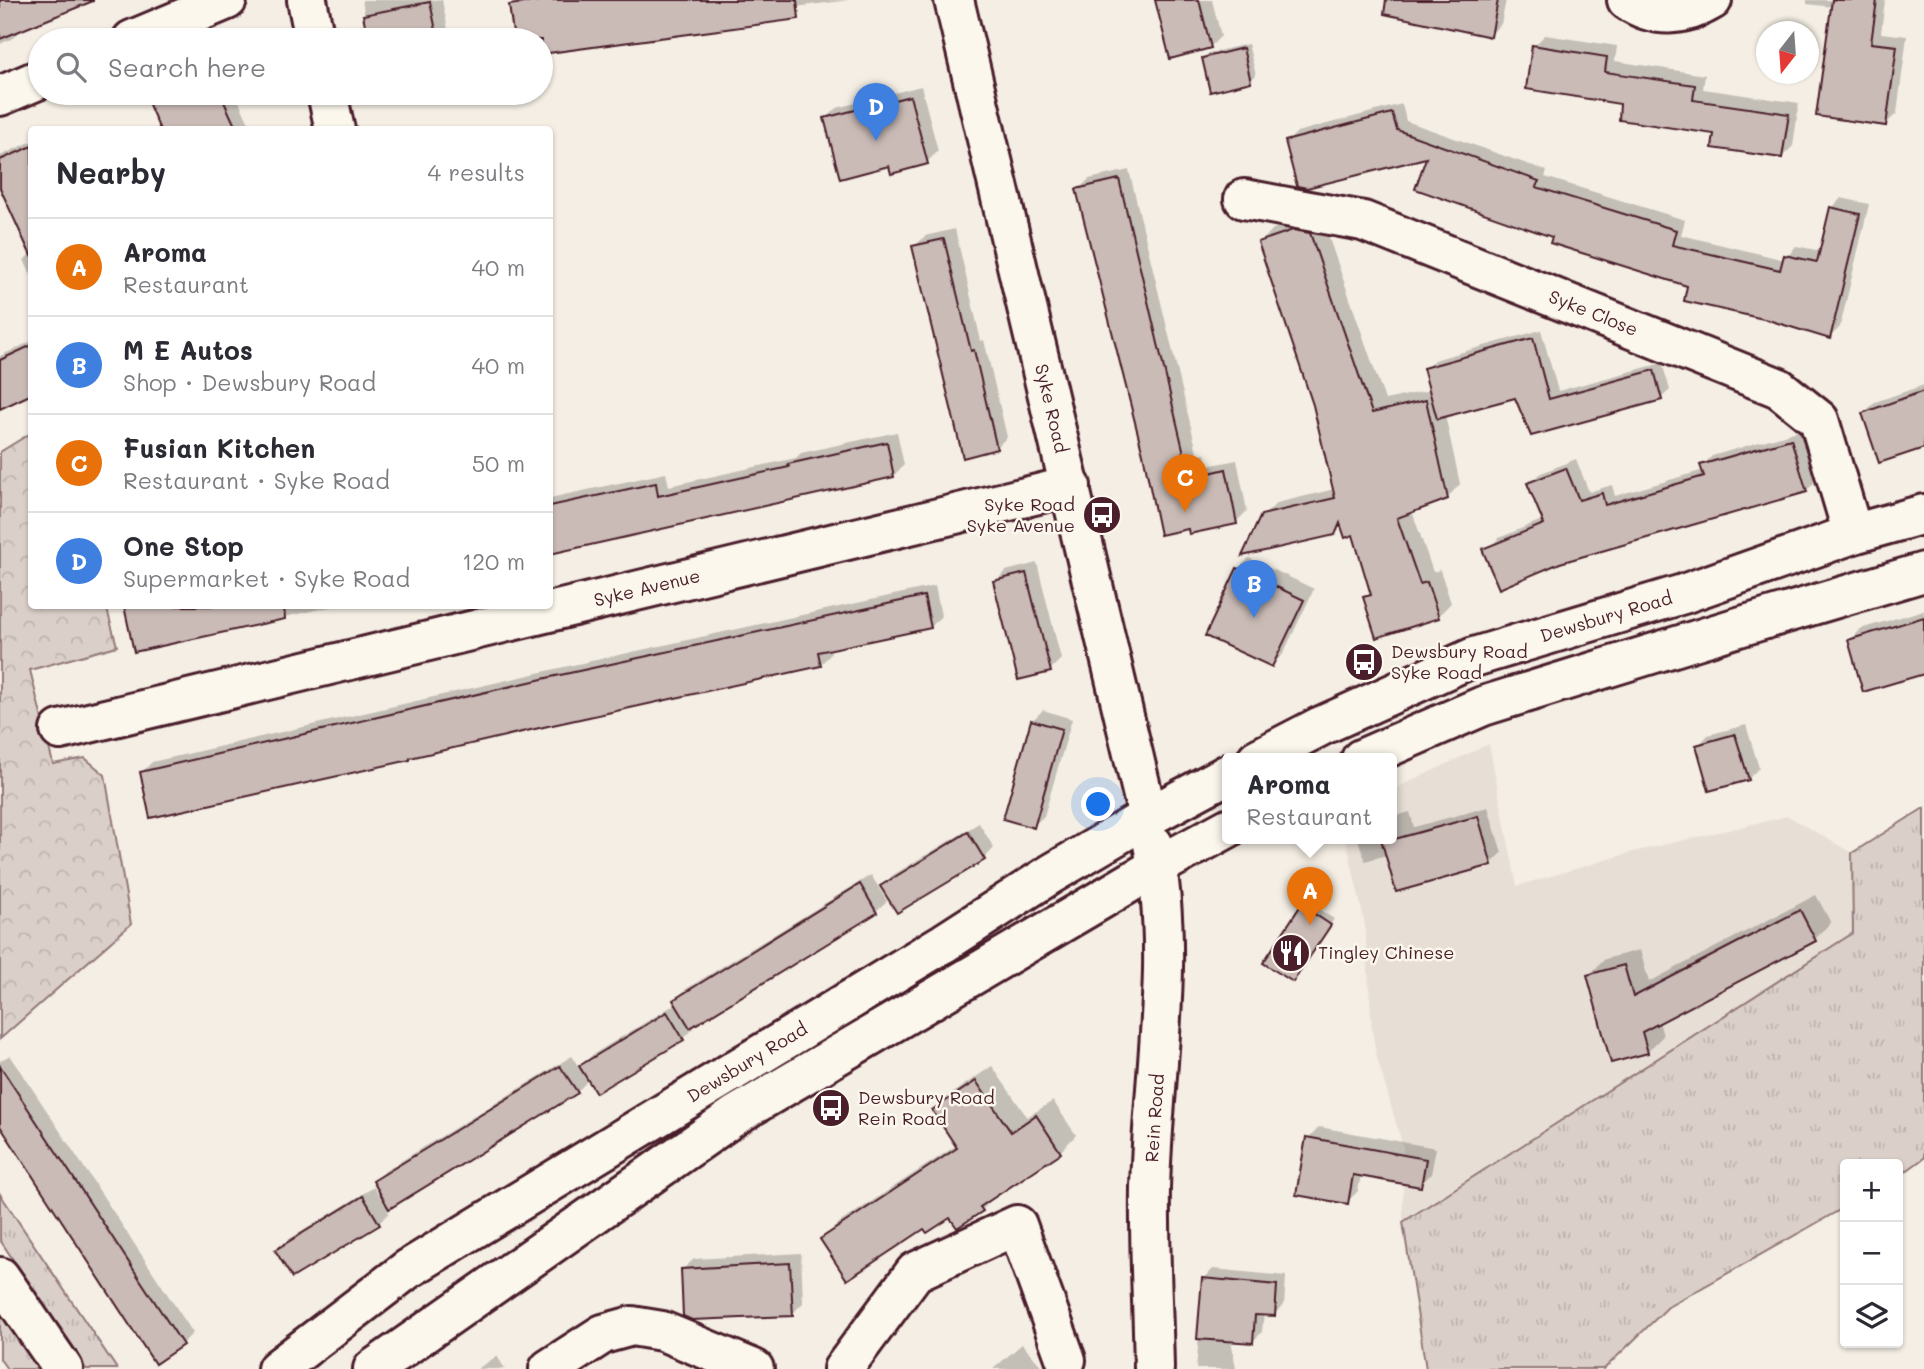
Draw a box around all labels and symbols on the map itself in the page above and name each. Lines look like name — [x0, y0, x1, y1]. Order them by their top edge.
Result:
north arrow — [1756, 21, 1819, 84]
pin: D — [853, 83, 899, 141]
street label: Syke Close — [1545, 284, 1642, 341]
street label: Syke Road — [1030, 361, 1074, 455]
pin: C — [1162, 454, 1208, 512]
place label: Syke Road Syke Avenue — [967, 492, 1075, 537]
bus stop icon: Syke Road Syke Avenue — [1081, 494, 1123, 536]
pin: B — [1231, 560, 1277, 618]
street label: Syke Avenue — [591, 563, 702, 612]
street label: Dewsbury Road — [1537, 585, 1675, 647]
place label: Dewsbury Road Syke Road — [1391, 639, 1528, 684]
bus stop icon: Dewsbury Road Syke Road — [1343, 641, 1385, 683]
your location — [1081, 787, 1115, 821]
pin: A — [1287, 867, 1333, 925]
restaurant icon: Tingley Chinese — [1270, 932, 1312, 974]
place label: Tingley Chinese — [1318, 940, 1454, 964]
street label: Dewsbury Road — [682, 1016, 811, 1108]
street label: Rein Road — [1139, 1073, 1169, 1163]
place label: Dewsbury Road Rein Road — [858, 1085, 995, 1130]
bus stop icon: Dewsbury Road Rein Road — [810, 1087, 852, 1129]

